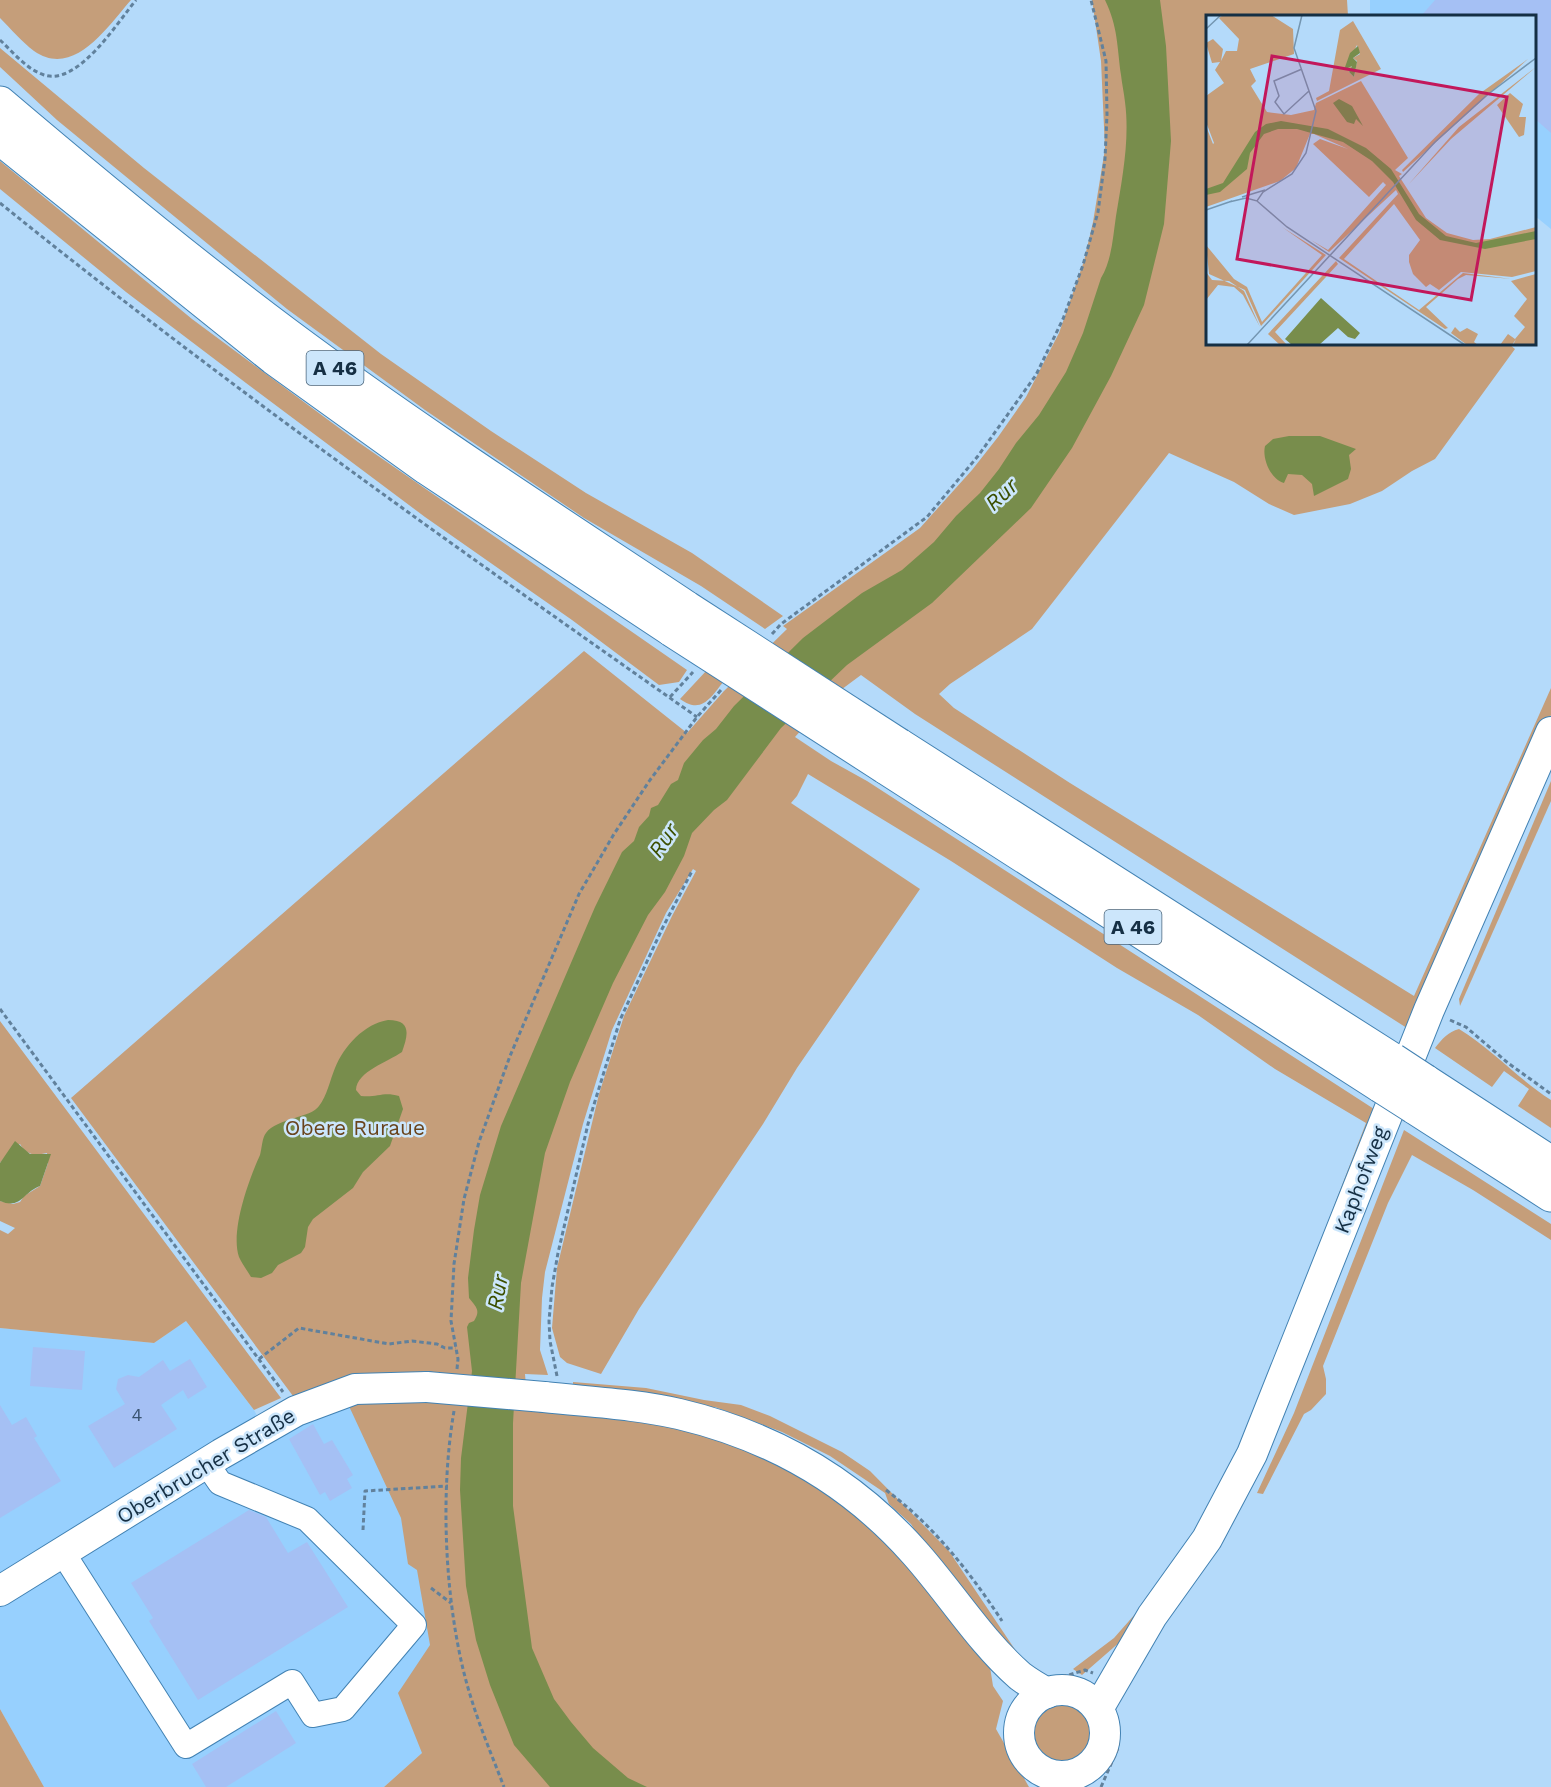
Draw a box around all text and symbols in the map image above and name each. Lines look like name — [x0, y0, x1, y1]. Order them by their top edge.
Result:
inset map — [1206, 15, 1536, 345]
road number: A 46 — [306, 351, 364, 385]
water label: Rur — [980, 472, 1024, 516]
water label: Rur — [643, 817, 685, 862]
road number: A 46 — [1104, 910, 1162, 944]
park label: Obere Ruraue — [285, 1115, 425, 1140]
street label: Kaphofweg — [1329, 1122, 1393, 1237]
water label: Rur — [482, 1271, 513, 1312]
street label: Oberbrucher Straße — [112, 1402, 300, 1529]
house number: 4 — [132, 1404, 143, 1425]

